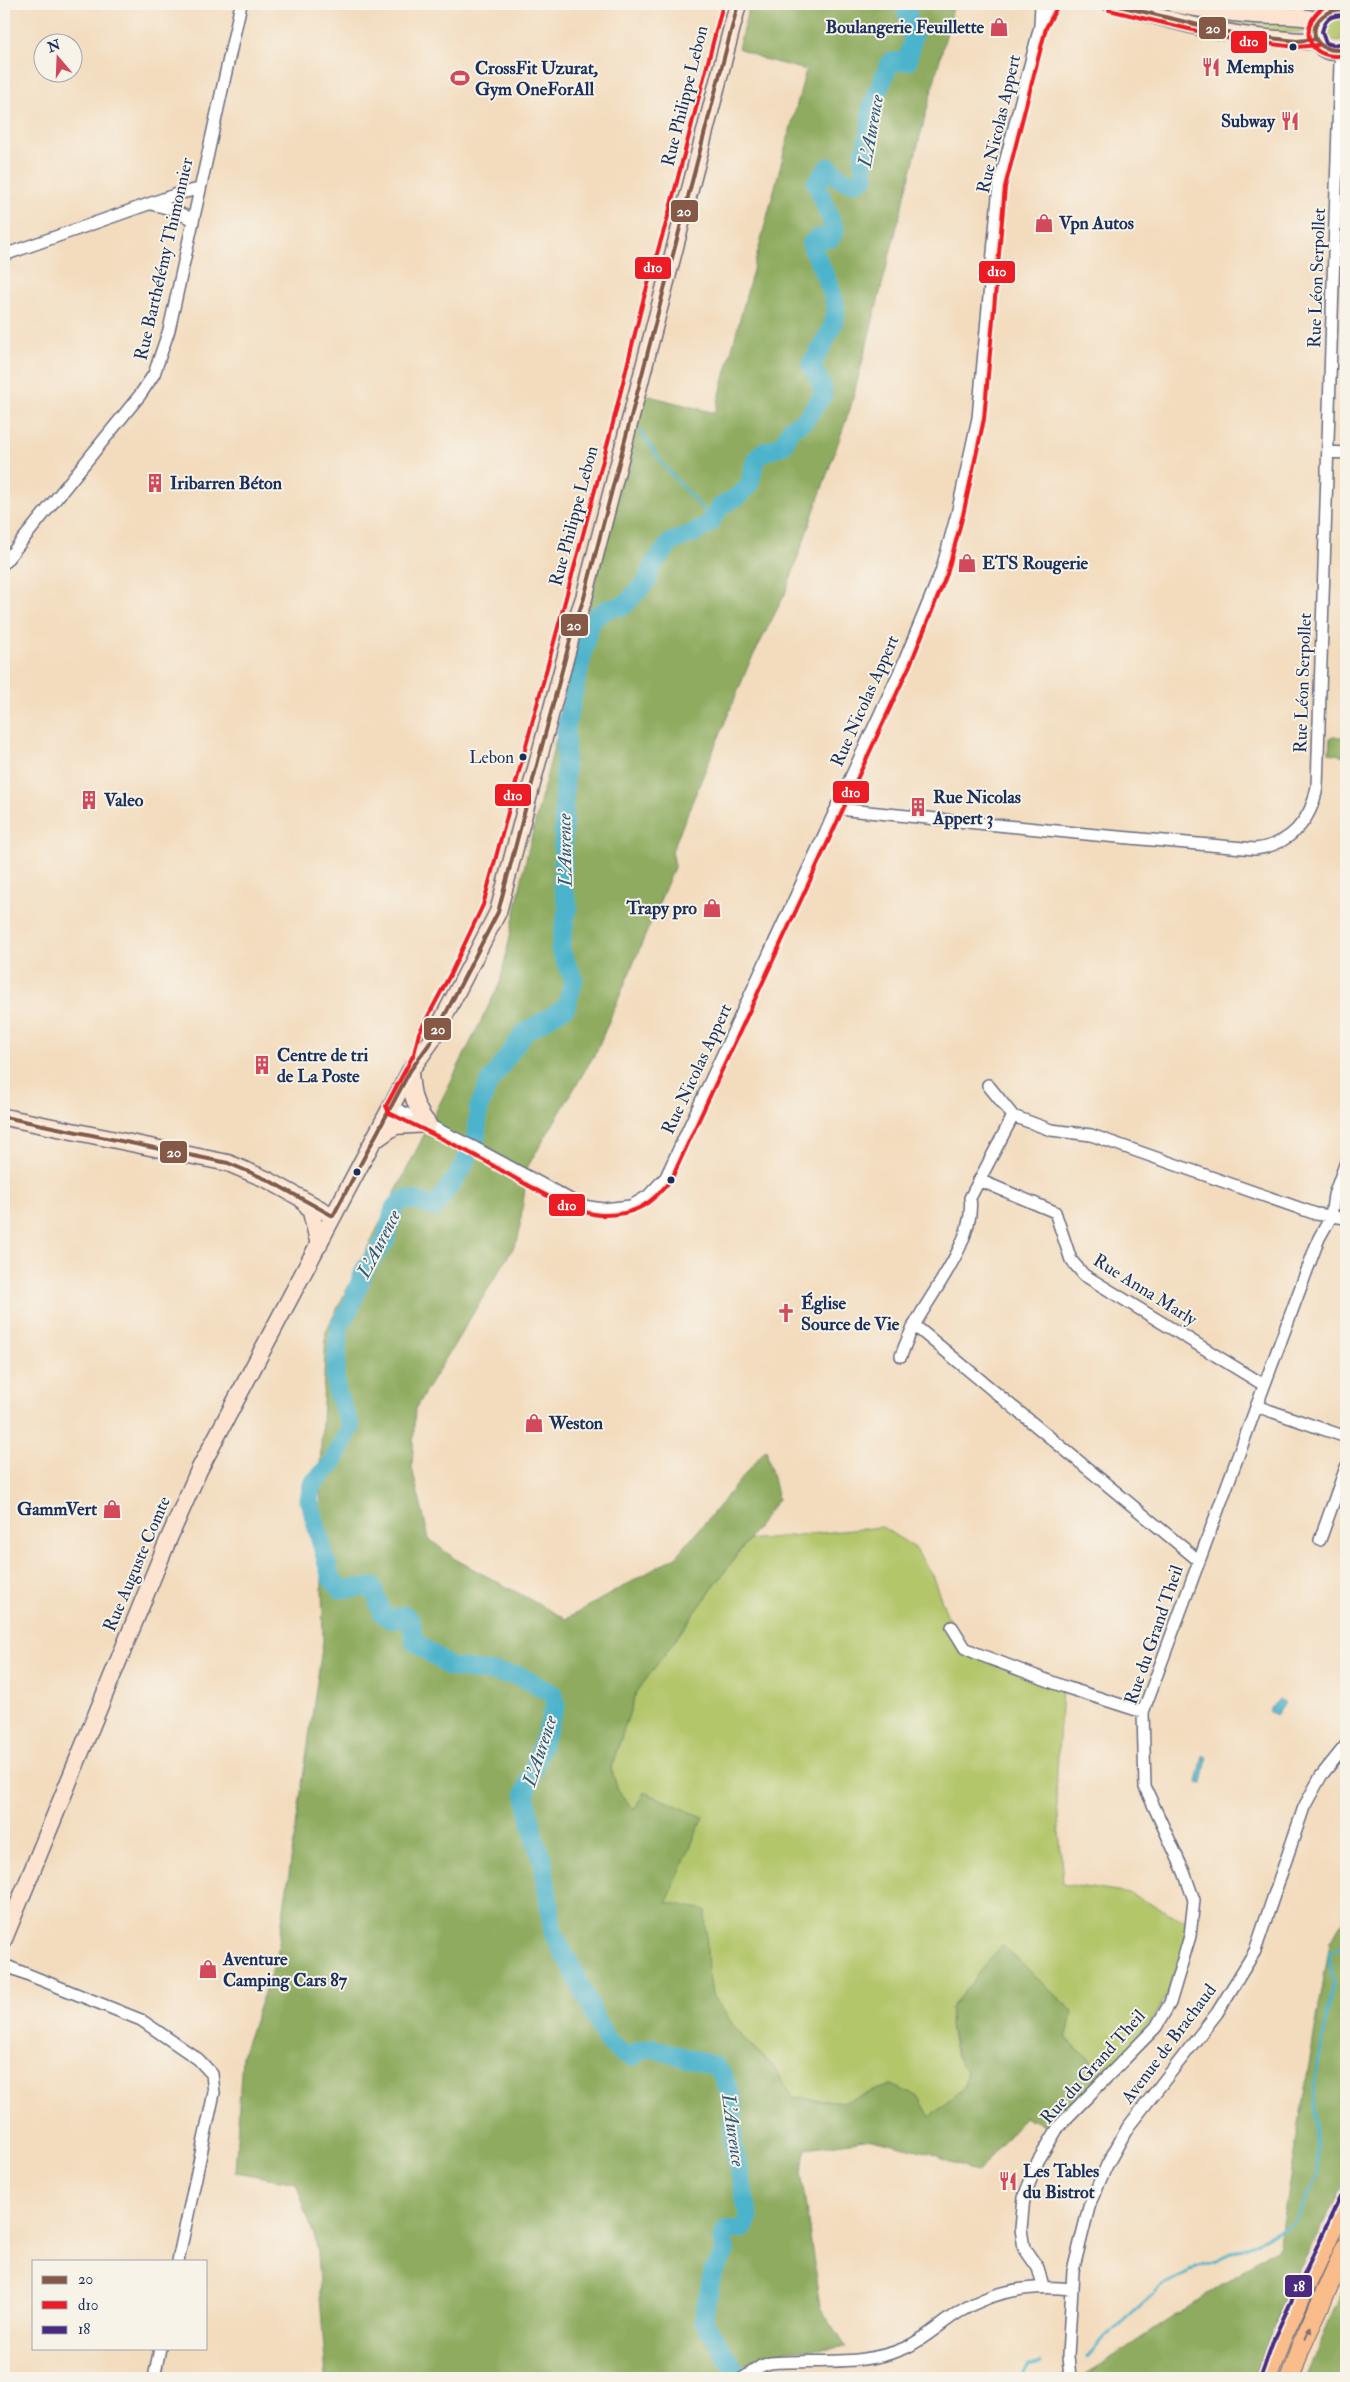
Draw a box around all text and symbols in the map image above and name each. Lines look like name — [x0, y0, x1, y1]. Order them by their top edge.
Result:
place label: Boulangerie Feuillette — [825, 16, 984, 39]
shop icon: Boulangerie Feuillette — [988, 16, 1010, 38]
line badge: 20 — [1198, 16, 1227, 40]
text: 20 — [1206, 20, 1220, 37]
street label: Rue Philippe Lebon — [656, 23, 714, 169]
line badge: d10 — [1230, 30, 1268, 54]
north arrow — [32, 32, 82, 82]
text: d10 — [1240, 33, 1258, 50]
text: N — [44, 36, 63, 57]
unlabelled marker — [1288, 42, 1298, 52]
street label: Rue Nicolas Appert — [972, 52, 1026, 196]
restaurant icon: Memphis — [1200, 56, 1222, 78]
place label: Memphis — [1225, 56, 1294, 79]
place label: CrossFit Uzurat, Gym OneForAll — [475, 57, 598, 101]
sports icon: CrossFit Uzurat, Gym OneForAll — [449, 67, 471, 89]
water label: L'Aurence — [853, 92, 889, 170]
place label: Subway — [1221, 110, 1276, 133]
restaurant icon: Subway — [1279, 110, 1301, 132]
street label: Rue Barthélémy Thimonnier — [129, 155, 199, 363]
line badge: 20 — [670, 199, 699, 223]
text: 20 — [677, 203, 691, 220]
street label: Rue Léon Serpollet — [1303, 207, 1331, 348]
shop icon: Vpn Autos — [1033, 212, 1055, 234]
place label: Vpn Autos — [1058, 212, 1134, 235]
line badge: d10 — [634, 256, 672, 280]
text: d10 — [644, 259, 662, 276]
line badge: d10 — [978, 260, 1016, 284]
text: d10 — [988, 263, 1006, 280]
street label: Rue Philippe Lebon — [544, 443, 604, 589]
building icon: Iribarren Béton — [144, 472, 166, 494]
place label: Iribarren Béton — [170, 472, 283, 495]
shop icon: ETS Rougerie — [956, 552, 978, 574]
place label: ETS Rougerie — [982, 552, 1089, 575]
street label: Rue Léon Serpollet — [1289, 612, 1317, 753]
line badge: 20 — [560, 613, 589, 637]
text: 20 — [567, 617, 581, 634]
street label: Rue Nicolas Appert — [826, 632, 904, 770]
place label: Lebon — [469, 747, 514, 768]
marker: Lebon — [518, 752, 528, 762]
line badge: d10 — [832, 780, 870, 804]
line badge: d10 — [494, 783, 532, 807]
text: d10 — [842, 784, 860, 801]
place label: Rue Nicolas Appert 3 — [932, 786, 1021, 830]
text: d10 — [504, 787, 522, 804]
building icon: Valeo — [78, 789, 100, 811]
place label: Valeo — [103, 789, 144, 812]
building icon: Rue Nicolas Appert 3 — [907, 796, 929, 818]
water label: L'Aurence — [552, 813, 578, 888]
place label: Trapy pro — [625, 897, 697, 920]
shop icon: Trapy pro — [701, 897, 723, 919]
street label: Rue Nicolas Appert — [657, 1000, 737, 1138]
line badge: 20 — [423, 1017, 452, 1041]
text: 20 — [431, 1021, 445, 1038]
place label: Centre de tri de La Poste — [277, 1044, 368, 1088]
building icon: Centre de tri de La Poste — [251, 1054, 273, 1076]
line badge: 20 — [159, 1140, 188, 1164]
text: 20 — [167, 1144, 181, 1161]
unlabelled marker — [352, 1167, 362, 1177]
unlabelled marker — [666, 1175, 676, 1185]
line badge: d10 — [548, 1193, 586, 1217]
text: d10 — [558, 1197, 576, 1214]
water label: L'Aurence — [351, 1205, 407, 1283]
street label: Rue Anna Marly — [1089, 1249, 1202, 1332]
place label: Église Source de Vie — [801, 1291, 900, 1336]
church icon: Église Source de Vie — [775, 1302, 797, 1324]
shop icon: Weston — [523, 1412, 545, 1434]
place label: Weston — [548, 1412, 604, 1435]
street label: Rue Auguste Comte — [98, 1492, 176, 1635]
place label: GammVert — [17, 1498, 97, 1521]
shop icon: GammVert — [101, 1498, 123, 1520]
street label: Rue du Grand Theil — [1119, 1562, 1189, 1708]
water label: L'Aurence — [517, 1712, 563, 1790]
place label: Aventure Camping Cars 87 — [222, 1948, 348, 1992]
shop icon: Aventure Camping Cars 87 — [197, 1958, 219, 1980]
street label: Avenue de Brachaud — [1116, 1979, 1222, 2109]
street label: Rue du Grand Theil — [1036, 2005, 1151, 2129]
water label: L'Aurence — [716, 2091, 750, 2169]
place label: Les Tables du Bistrot — [1023, 2160, 1099, 2204]
restaurant icon: Les Tables du Bistrot — [997, 2170, 1019, 2192]
legend — [32, 2260, 208, 2350]
text: 20 — [78, 2270, 93, 2289]
line badge: 18 — [1284, 2274, 1313, 2298]
text: 18 — [1293, 2278, 1305, 2295]
text: d10 — [78, 2296, 98, 2315]
text: 18 — [78, 2320, 90, 2339]
one-way arrow — [1304, 2326, 1312, 2340]

